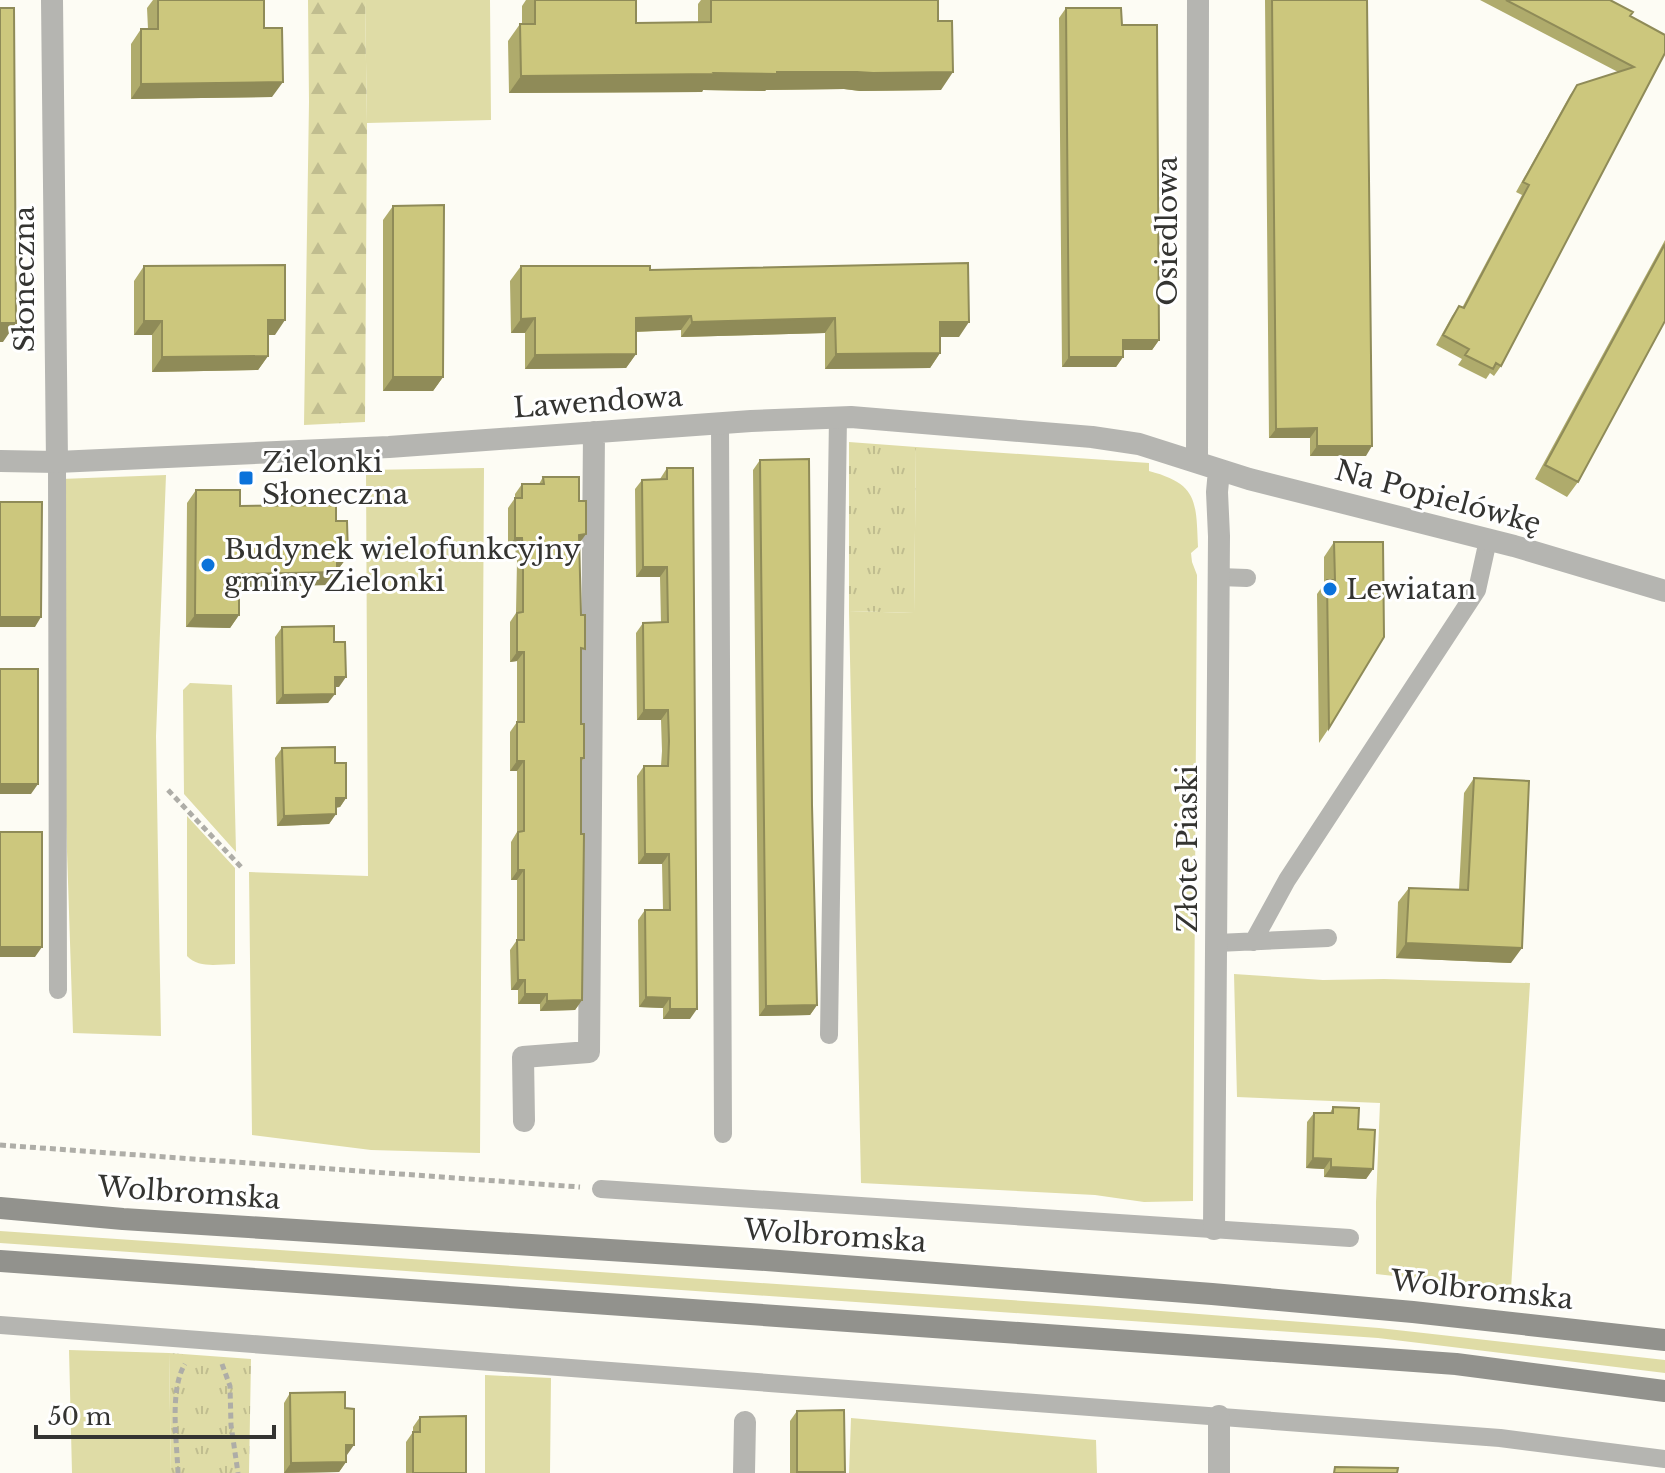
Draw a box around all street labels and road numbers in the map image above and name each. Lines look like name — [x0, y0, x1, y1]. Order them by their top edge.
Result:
street label: Osiedlowa — [1150, 156, 1185, 306]
street label: Słoneczna — [7, 205, 42, 352]
street label: Lawendowa — [512, 379, 684, 425]
street label: Na Popielówkę — [1331, 453, 1545, 541]
street label: Złote Piaski — [1170, 765, 1205, 933]
street label: Wolbromska — [95, 1169, 282, 1217]
street label: Wolbromska — [741, 1212, 928, 1260]
street label: Wolbromska — [1388, 1263, 1575, 1317]

